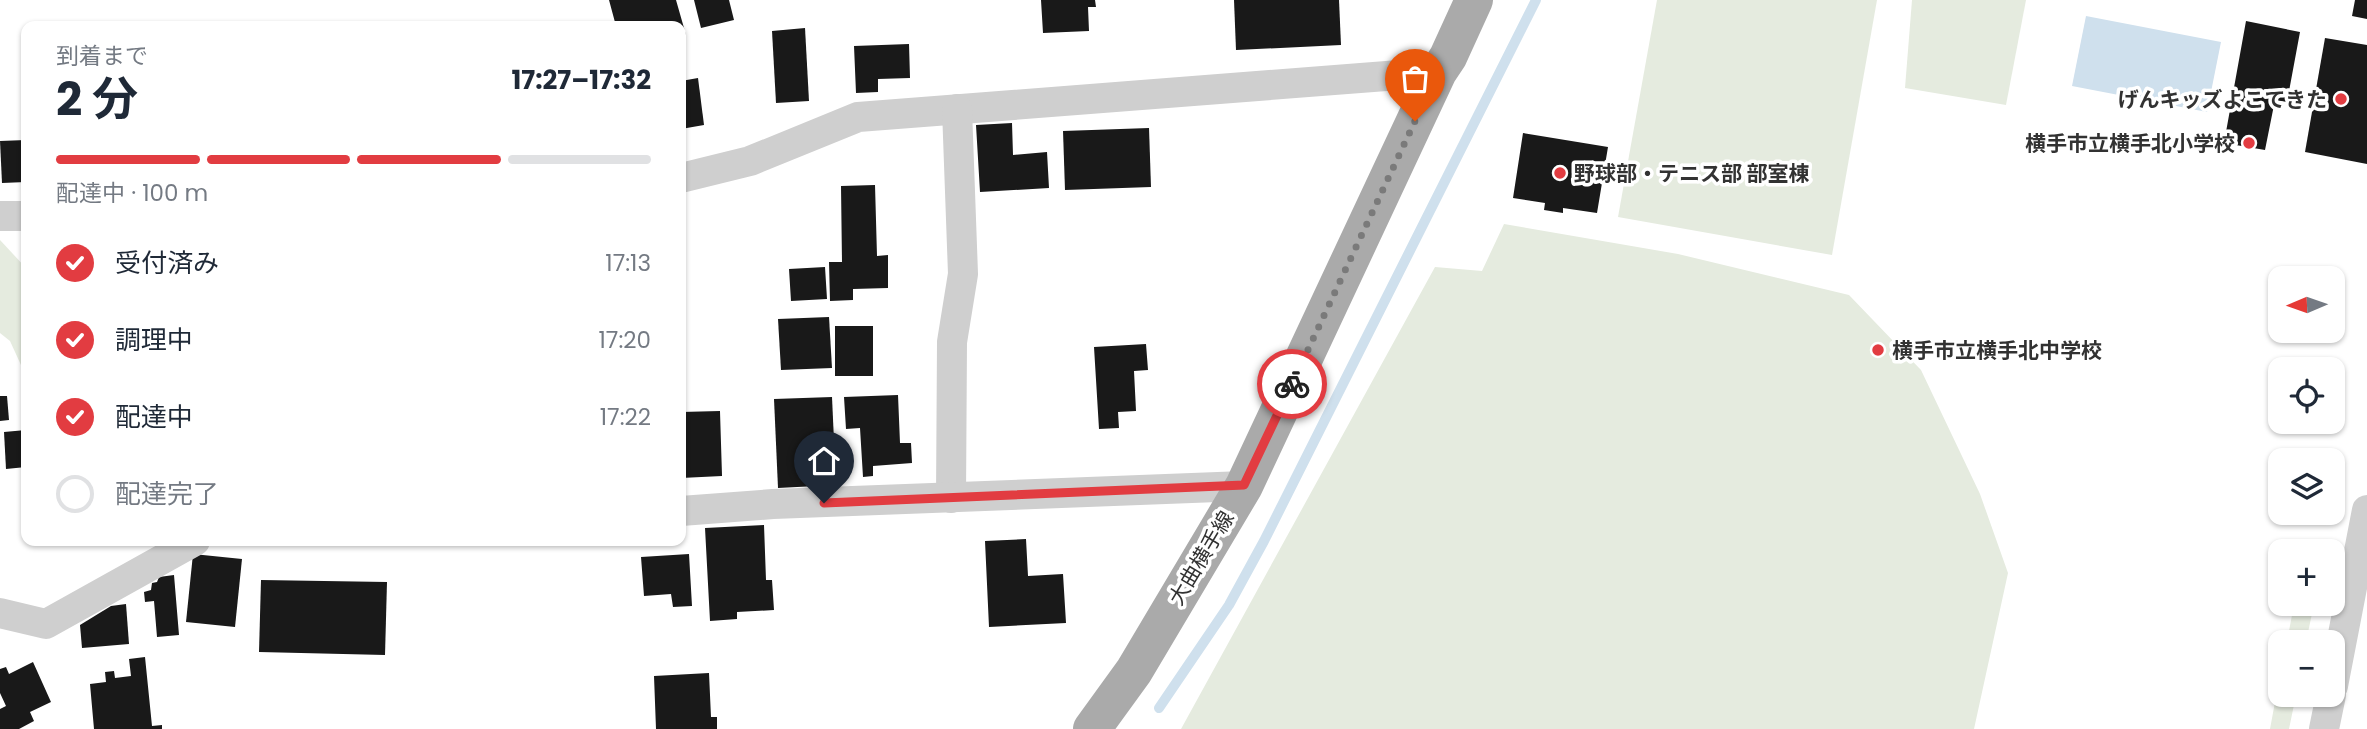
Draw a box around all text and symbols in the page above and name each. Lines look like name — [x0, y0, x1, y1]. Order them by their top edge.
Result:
text: 到着まで — [56, 40, 148, 72]
pin — [1385, 49, 1445, 121]
icon: bag — [1396, 60, 1434, 98]
text: 17:27–17:32 — [511, 62, 651, 98]
text: 2 分 — [56, 67, 138, 131]
place label: げんキッズよこてきた — [2118, 85, 2327, 114]
marker: げんキッズよこてきた — [2333, 91, 2349, 107]
place label: 横手市立横手北小学校 — [2025, 129, 2235, 158]
marker: 横手市立横手北小学校 — [2241, 135, 2257, 151]
place label: 野球部・テニス部 部室棟 — [1574, 159, 1809, 188]
marker: 野球部・テニス部 部室棟 — [1552, 165, 1568, 181]
text: 配達中 · 100 m — [56, 177, 208, 209]
icon: check — [56, 244, 94, 282]
text: 受付済み — [115, 245, 219, 281]
text: 17:13 — [605, 247, 651, 279]
north arrow — [2268, 266, 2345, 343]
map controls — [2268, 266, 2345, 707]
icon: check — [56, 321, 94, 359]
text: 調理中 — [115, 322, 193, 358]
text: 17:20 — [599, 324, 651, 356]
place label: 横手市立横手北中学校 — [1892, 336, 2102, 365]
marker: 横手市立横手北中学校 — [1870, 342, 1886, 358]
courier — [1257, 349, 1327, 419]
button: locate — [2268, 357, 2345, 434]
icon: bike — [1273, 365, 1311, 403]
icon: check — [56, 398, 94, 436]
text: 配達中 — [115, 399, 193, 435]
text: 17:22 — [600, 401, 651, 433]
pin — [794, 431, 854, 503]
icon: home — [805, 442, 843, 480]
button: layers — [2268, 448, 2345, 525]
text: 配達完了 — [115, 476, 219, 512]
street label: 大曲横手線 — [1162, 506, 1240, 610]
button: + — [2268, 539, 2345, 616]
button: − — [2268, 630, 2345, 707]

